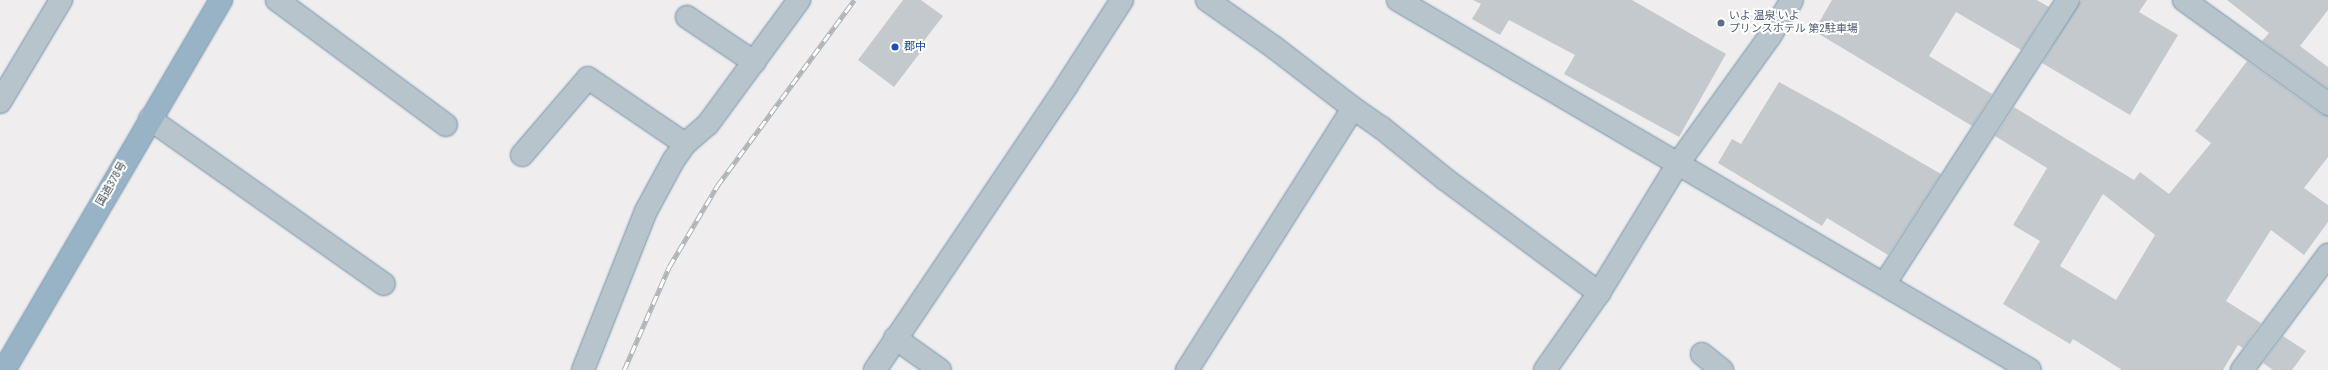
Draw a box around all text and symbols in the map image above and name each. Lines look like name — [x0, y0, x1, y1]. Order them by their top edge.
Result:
place label: いよ 温泉 いよ プリンスホテル 第2駐車場 — [1729, 10, 1858, 36]
marker: いよ 温泉 いよ プリンスホテル 第2駐車場 — [1716, 18, 1726, 28]
place label: 郡中 — [904, 40, 926, 54]
marker: 郡中 — [889, 41, 901, 53]
street label: 国道378号 — [94, 159, 130, 209]

